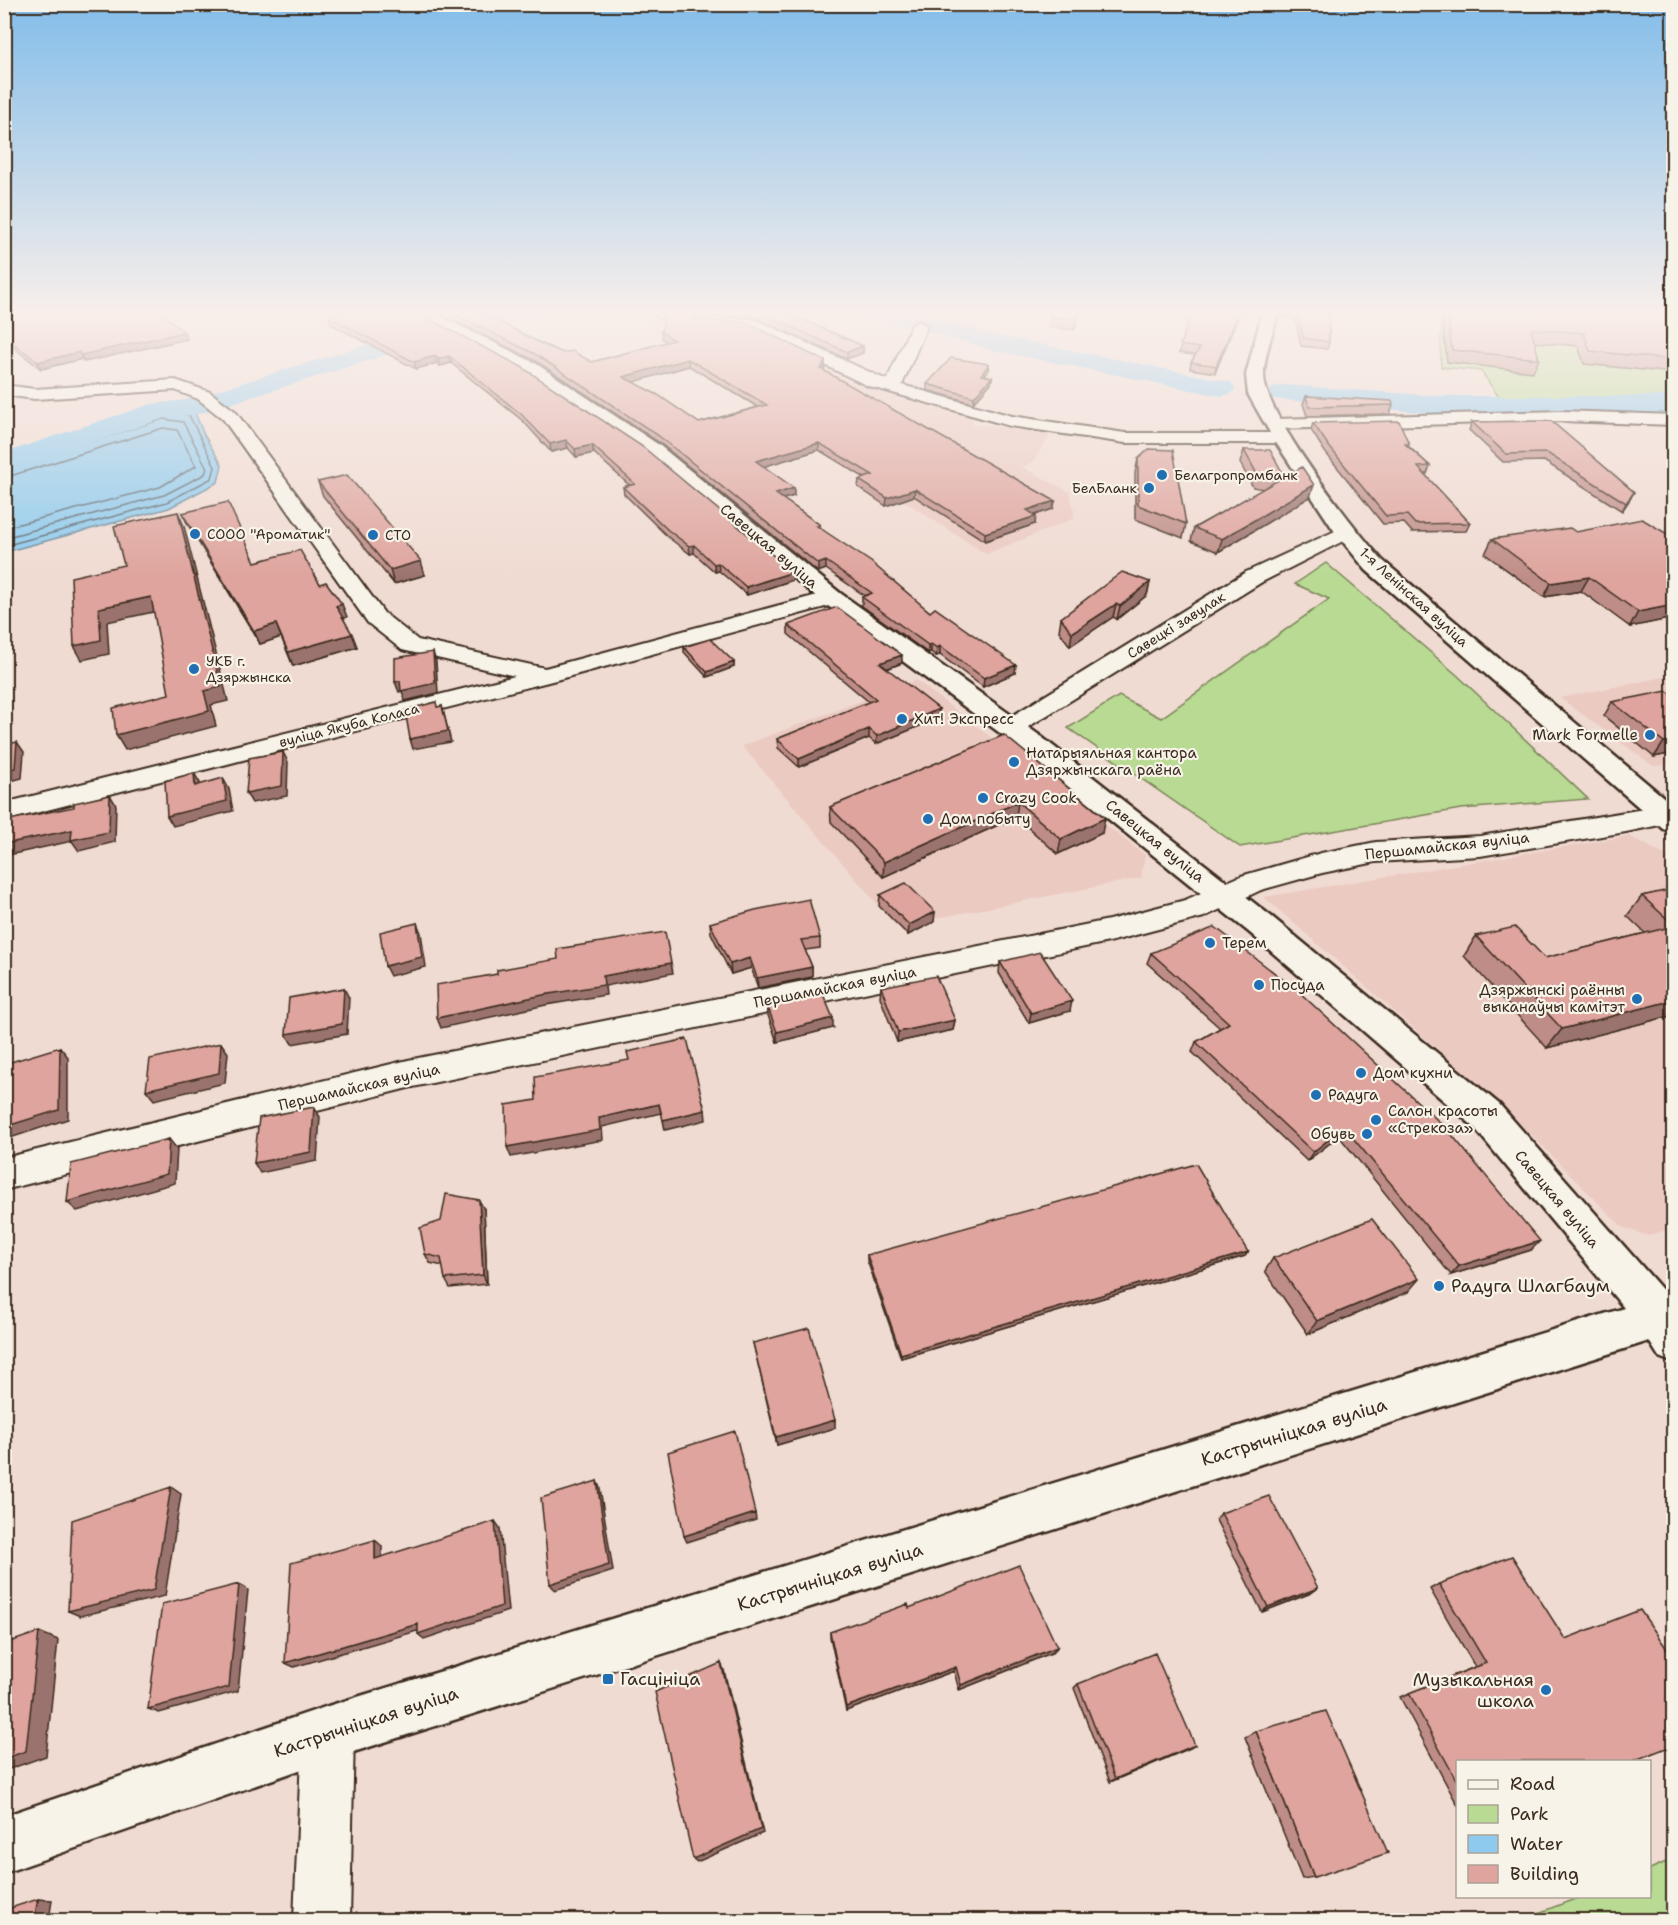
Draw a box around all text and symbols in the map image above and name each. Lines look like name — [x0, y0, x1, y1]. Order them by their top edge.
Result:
place label: Белагропромбанк — [1174, 466, 1298, 484]
marker: Белагропромбанк — [1155, 468, 1169, 482]
place label: БелБланк — [1072, 479, 1138, 497]
marker: БелБланк — [1142, 481, 1156, 495]
street label: Савецкая вуліца — [716, 499, 823, 593]
place label: СООО "Ароматик" — [207, 525, 331, 543]
place label: СТО — [385, 526, 411, 544]
marker: СООО "Ароматик" — [188, 527, 202, 541]
marker: СТО — [366, 528, 380, 542]
street label: 1-я Ленінская вуліца — [1356, 543, 1472, 651]
street label: Савецкі завулак — [1124, 587, 1229, 662]
place label: УКБ г. Дзяржынска — [206, 652, 291, 686]
marker: УКБ г. Дзяржынска — [187, 662, 201, 676]
street label: вуліца Якуба Коласа — [277, 699, 421, 751]
place label: Хит! Экспресс — [914, 709, 1014, 729]
marker: Хит! Экспресс — [895, 712, 909, 726]
place label: Mark Formelle — [1532, 725, 1638, 745]
marker: Mark Formelle — [1643, 728, 1657, 742]
place label: Натарыяльная кантора Дзяржынскага раёна — [1026, 743, 1197, 780]
marker: Натарыяльная кантора Дзяржынскага раёна — [1007, 755, 1021, 769]
place label: Crazy Cook — [995, 788, 1077, 808]
marker: Crazy Cook — [976, 791, 990, 805]
street label: Савецкая вуліца — [1101, 795, 1209, 888]
place label: Дом побыту — [940, 809, 1031, 829]
marker: Дом побыту — [921, 812, 935, 826]
street label: Першамайская вуліца — [1364, 827, 1531, 865]
place label: Терем — [1222, 933, 1267, 953]
marker: Терем — [1203, 936, 1217, 950]
street label: Першамайская вуліца — [752, 961, 919, 1013]
place label: Посуда — [1271, 975, 1325, 995]
marker: Посуда — [1252, 978, 1266, 992]
place label: Дзяржынскі раённы выканаўчы камітэт — [1479, 980, 1625, 1017]
marker: Дзяржынскі раённы выканаўчы камітэт — [1630, 992, 1644, 1006]
street label: Першамайская вуліца — [276, 1059, 442, 1115]
place label: Дом кухни — [1373, 1063, 1453, 1083]
marker: Дом кухни — [1354, 1066, 1368, 1080]
place label: Радуга — [1328, 1085, 1379, 1105]
marker: Радуга — [1309, 1088, 1323, 1102]
place label: Салон красоты «Стрекоза» — [1388, 1101, 1498, 1138]
marker: Салон красоты «Стрекоза» — [1369, 1113, 1383, 1127]
place label: Обувь — [1311, 1124, 1355, 1144]
marker: Обувь — [1360, 1127, 1374, 1141]
street label: Савецкая вуліца — [1510, 1146, 1604, 1253]
place label: Радуга Шлагбаум — [1451, 1274, 1610, 1298]
marker: Радуга Шлагбаум — [1432, 1279, 1446, 1293]
street label: Кастрычніцкая вуліца — [1198, 1392, 1390, 1472]
street label: Кастрычніцкая вуліца — [734, 1537, 926, 1617]
place label: Гасцініца — [620, 1667, 700, 1691]
place label: Музыкальная школа — [1413, 1668, 1534, 1713]
marker: Гасцініца — [601, 1672, 615, 1686]
street label: Кастрычніцкая вуліца — [271, 1681, 461, 1763]
marker: Музыкальная школа — [1539, 1683, 1553, 1697]
legend — [1456, 1760, 1651, 1898]
text: Road — [1510, 1772, 1555, 1796]
text: Park — [1510, 1802, 1549, 1826]
text: Water — [1510, 1832, 1563, 1856]
text: Building — [1510, 1862, 1579, 1886]

